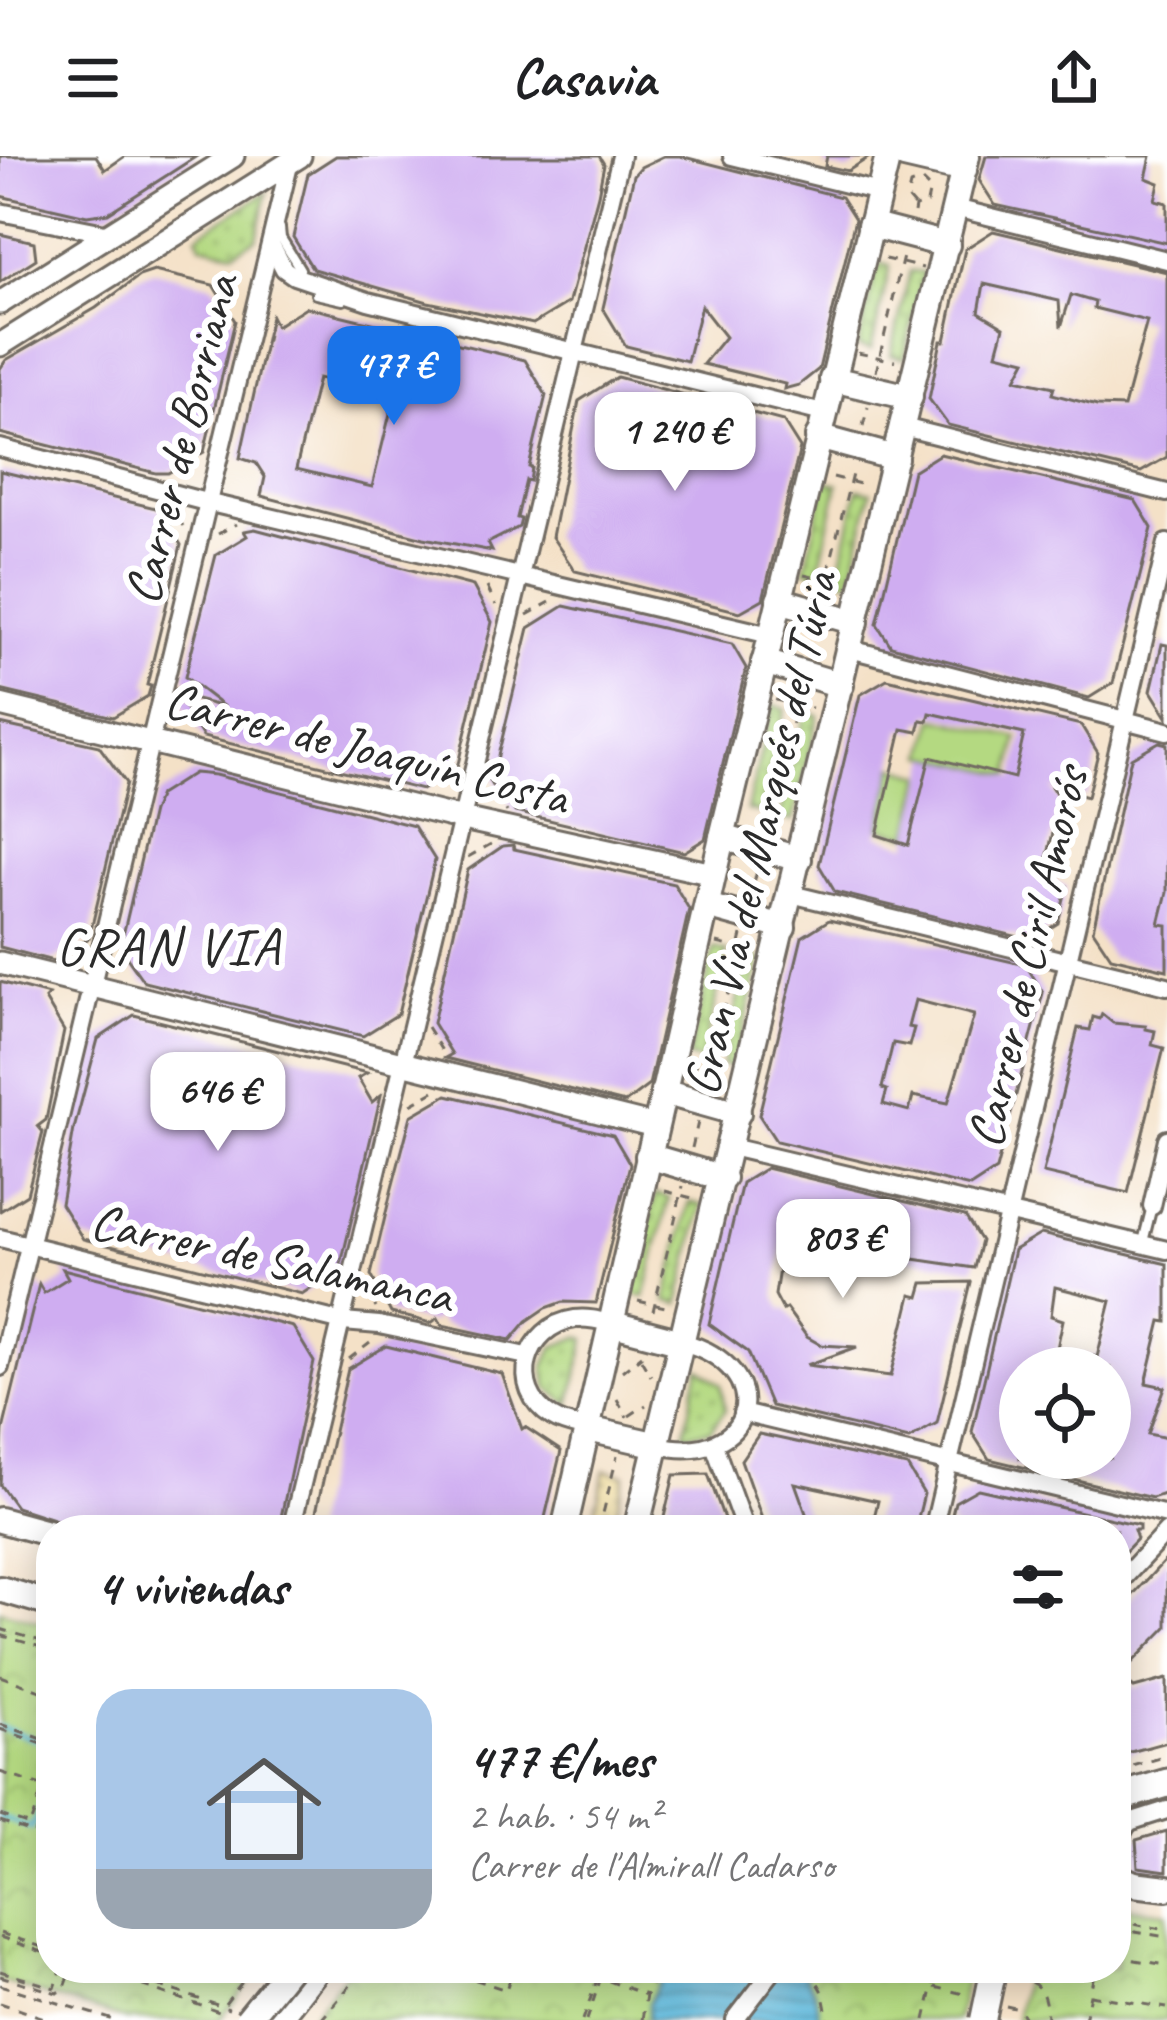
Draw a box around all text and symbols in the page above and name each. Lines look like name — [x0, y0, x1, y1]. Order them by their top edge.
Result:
text: Casavia — [512, 44, 655, 112]
icon: menu — [60, 45, 126, 111]
icon: share — [1041, 45, 1107, 111]
street label: Carrer de Borriana — [109, 265, 254, 610]
pin: 477 € — [310, 326, 478, 428]
text: 477 € — [354, 340, 434, 389]
pin: 1 240 € — [564, 392, 786, 494]
text: 1 240 € — [622, 406, 728, 455]
street label: Gran Via del Marqués del Túria — [669, 562, 852, 1101]
street label: Carrer de Joaquín Costa — [159, 667, 578, 830]
street label: Carrer de Ciril Amorós — [952, 757, 1103, 1153]
district label: GRAN VIA — [56, 912, 282, 980]
pin: 646 € — [134, 1052, 302, 1154]
text: 646 € — [177, 1066, 259, 1115]
street label: Carrer de Salamanca — [85, 1188, 462, 1328]
pin: 803 € — [759, 1199, 927, 1301]
text: 803 € — [803, 1213, 883, 1262]
map controls — [999, 1347, 1131, 1479]
button: locate — [999, 1347, 1131, 1479]
icon: filters — [1005, 1554, 1071, 1620]
text: 4 viviendas — [96, 1555, 287, 1619]
text: 477 €/mes — [468, 1728, 652, 1792]
icon: home — [192, 1737, 336, 1881]
text: 2 hab. · 54 m² — [468, 1792, 660, 1841]
text: Carrer de l'Almirall Cadarso — [468, 1841, 834, 1890]

